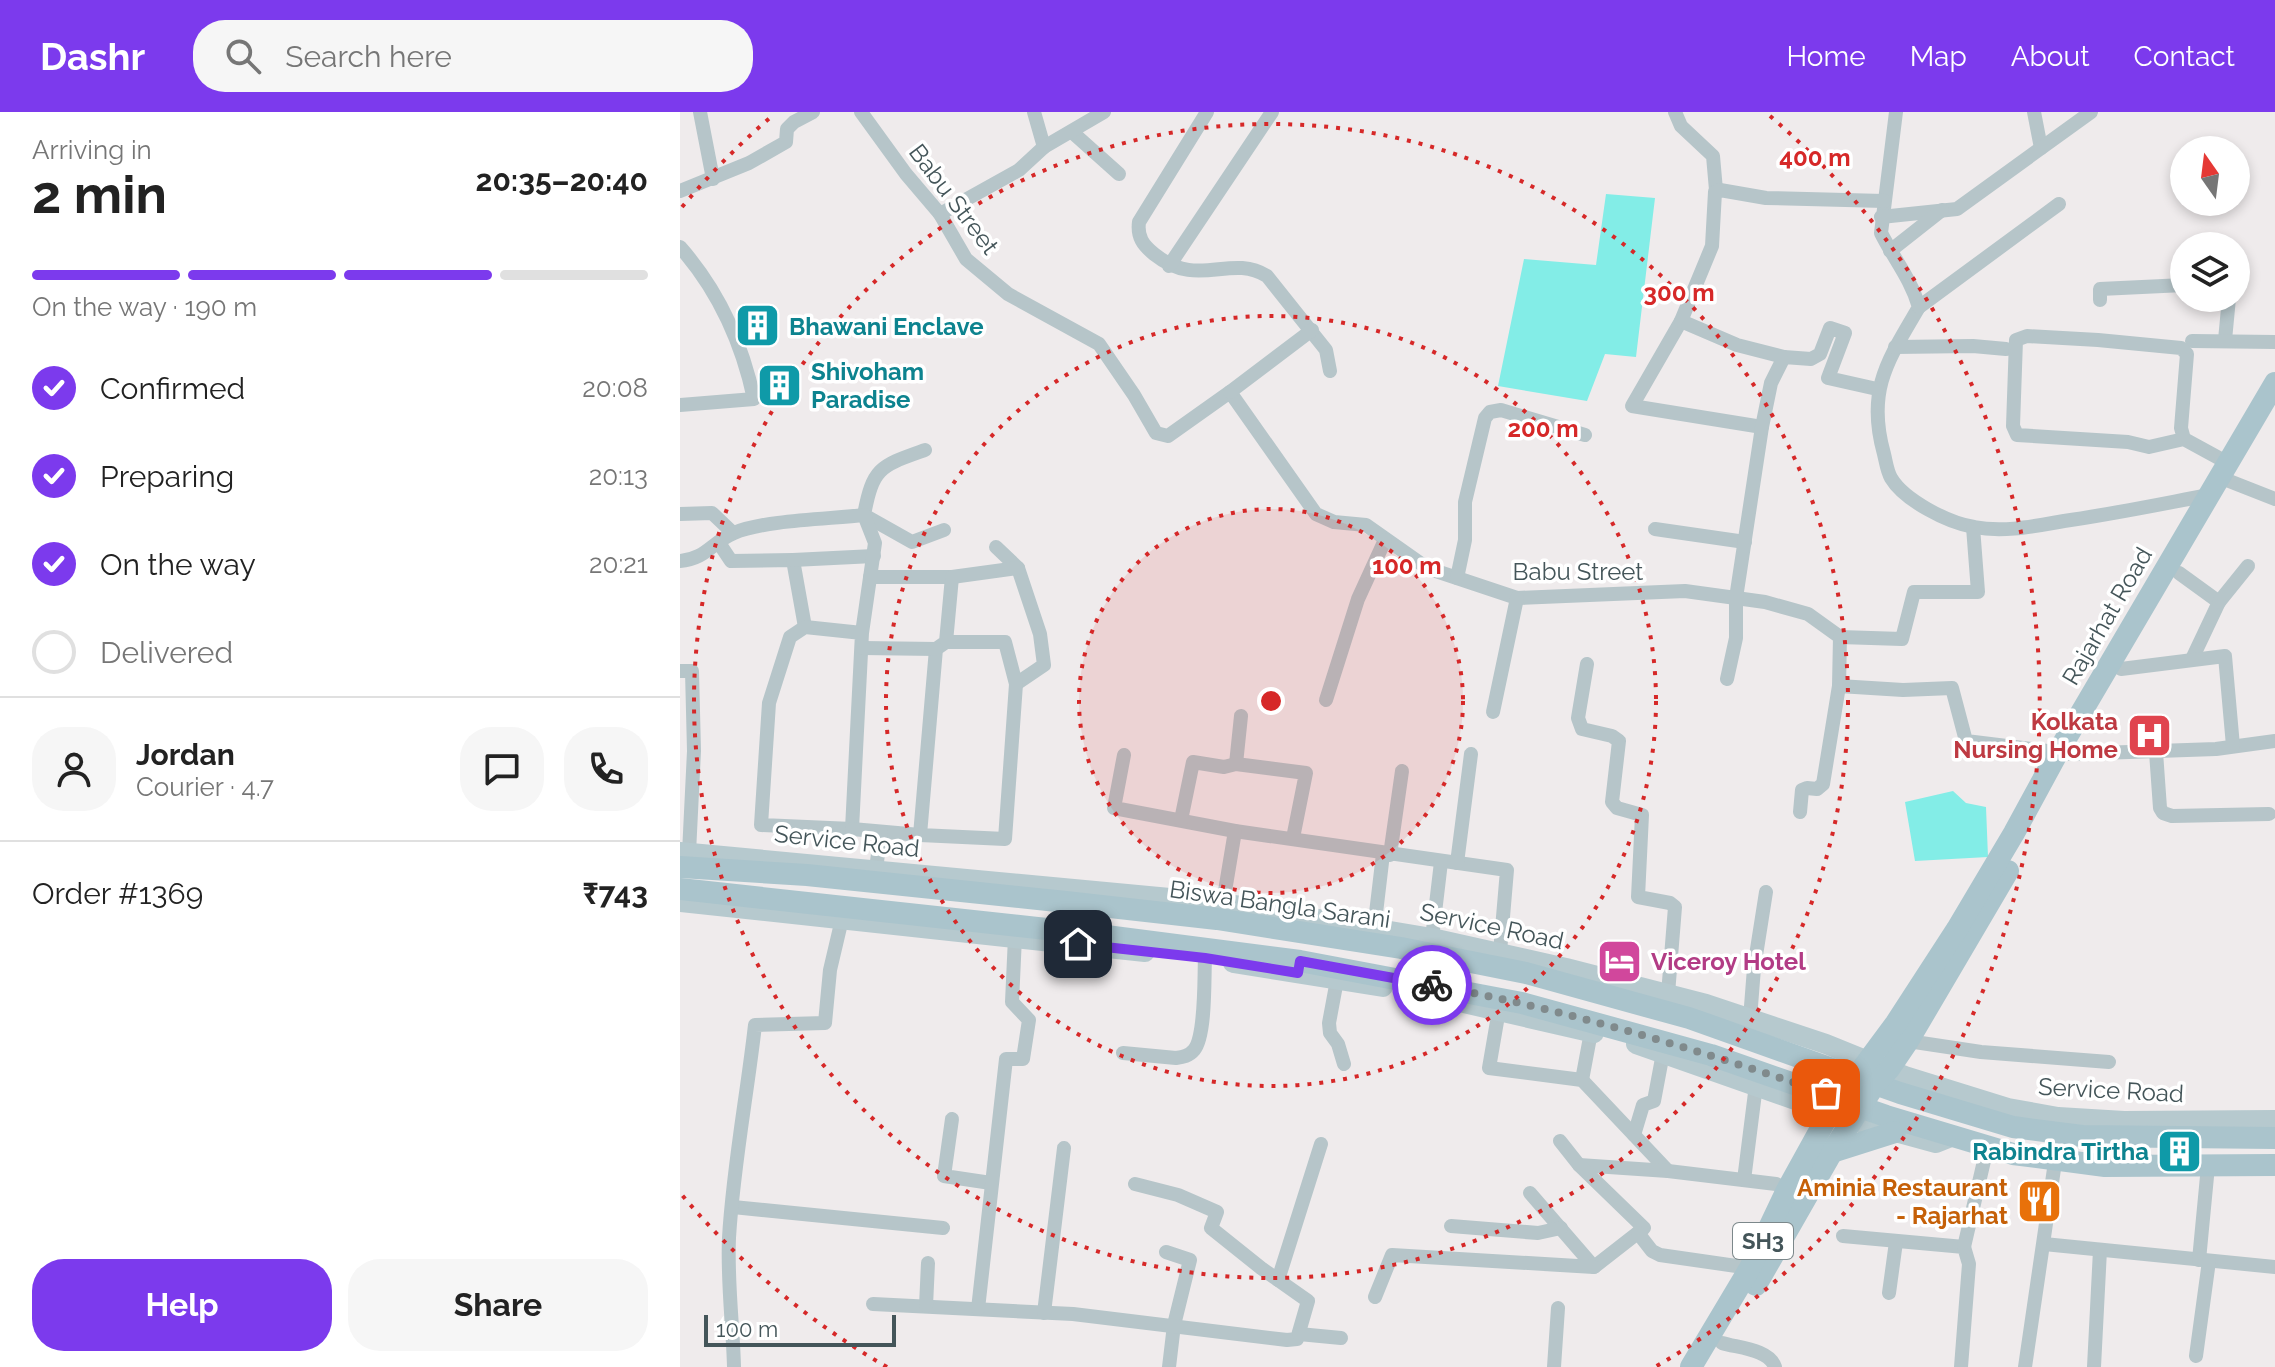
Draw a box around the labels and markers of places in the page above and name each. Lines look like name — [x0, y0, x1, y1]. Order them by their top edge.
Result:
building icon: Bhawani Enclave — [734, 302, 782, 350]
place label: Bhawani Enclave — [789, 312, 984, 341]
place label: Shivoham Paradise — [811, 357, 924, 414]
building icon: Shivoham Paradise — [756, 361, 804, 409]
centre of rings — [1257, 687, 1285, 715]
place label: Kolkata Nursing Home — [1953, 707, 2118, 764]
hospital icon: Kolkata Nursing Home — [2125, 711, 2173, 759]
pin — [1044, 910, 1112, 978]
hotel icon: Viceroy Hotel — [1596, 937, 1644, 985]
place label: Viceroy Hotel — [1651, 947, 1806, 976]
pin — [1792, 1059, 1860, 1127]
building icon: Rabindra Tirtha — [2156, 1127, 2204, 1175]
place label: Rabindra Tirtha — [1972, 1137, 2149, 1166]
place label: Aminia Restaurant - Rajarhat — [1797, 1173, 2008, 1230]
restaurant icon: Aminia Restaurant - Rajarhat — [2015, 1177, 2063, 1225]

